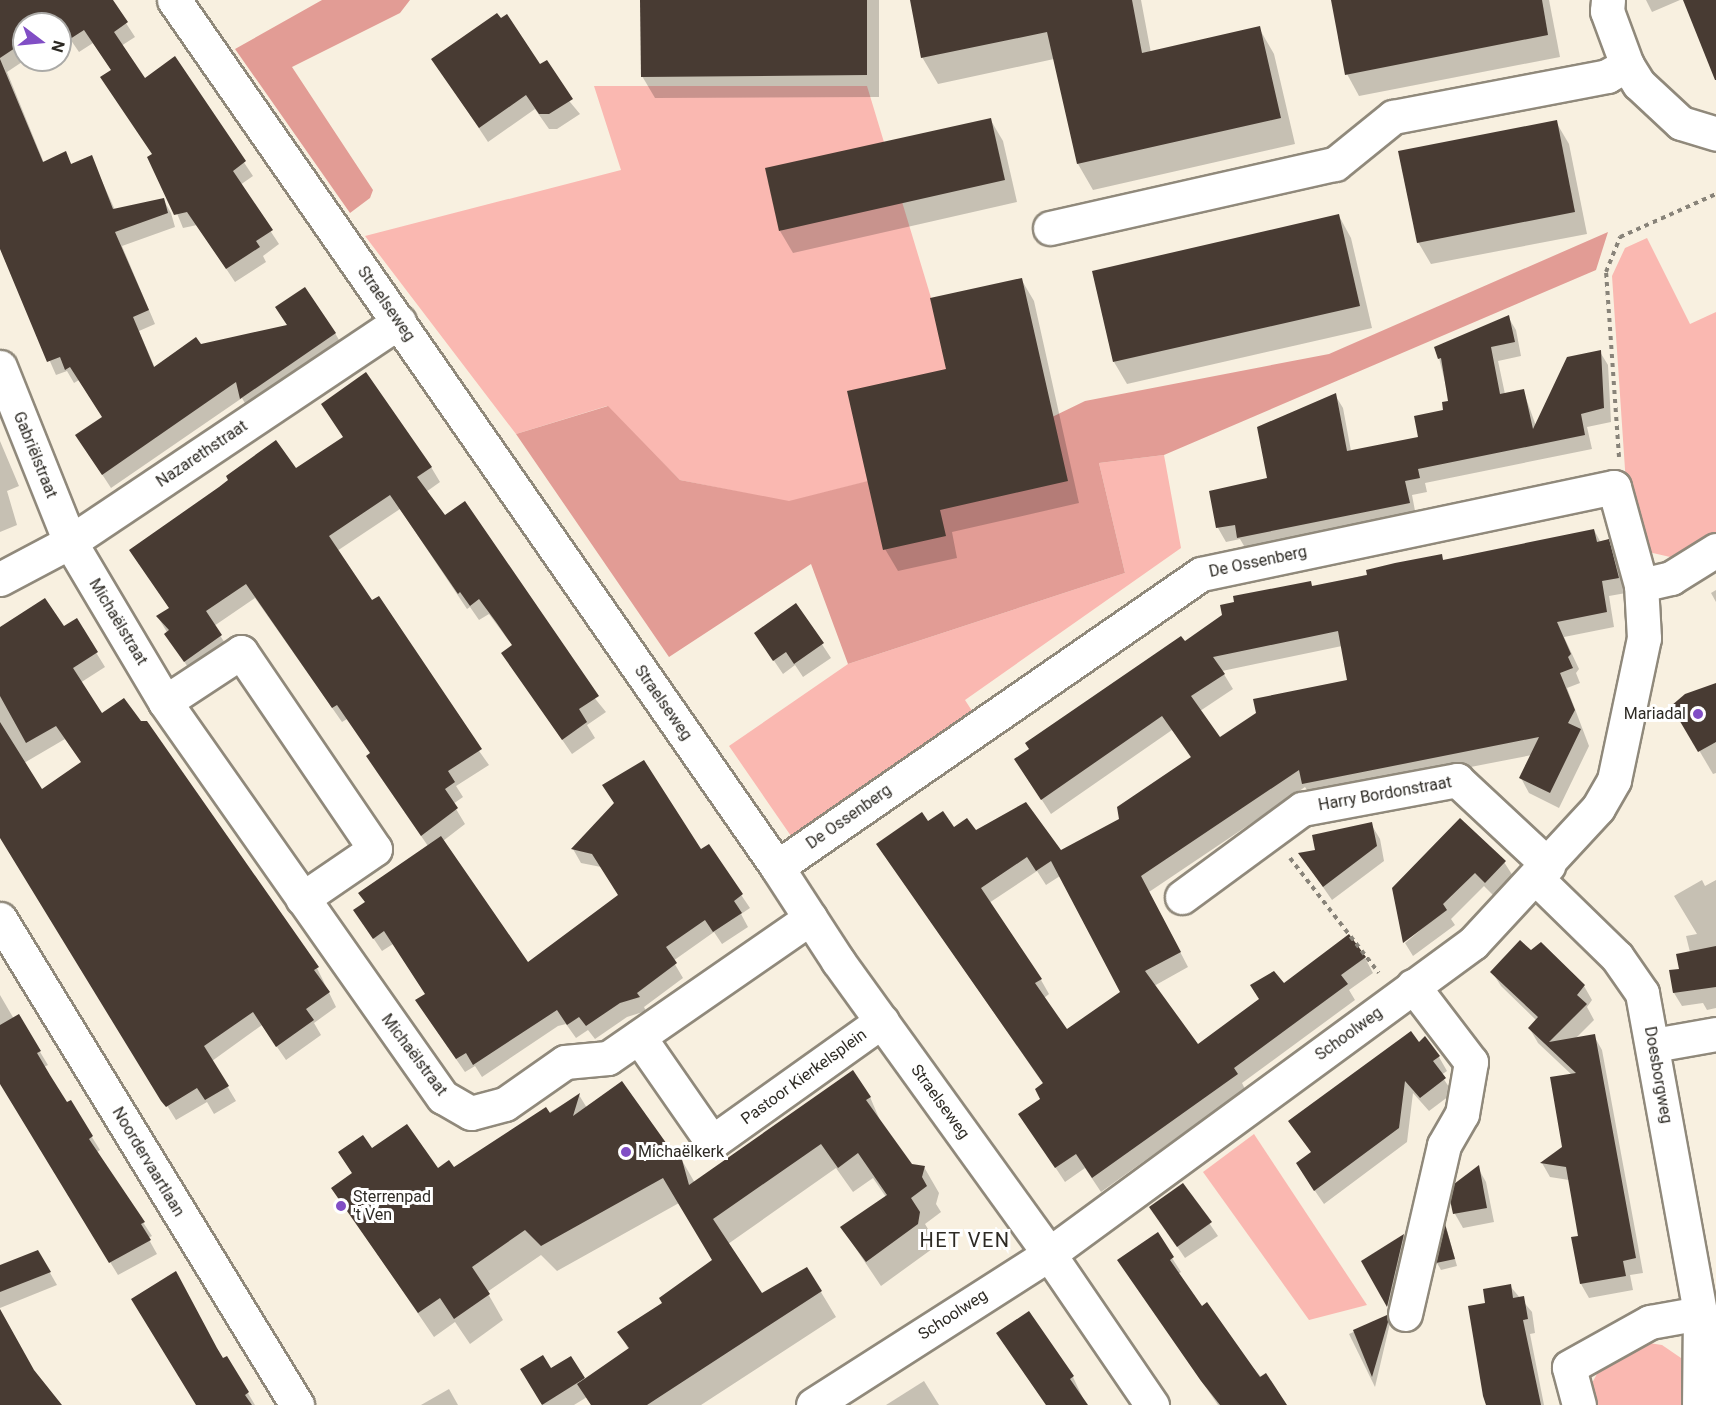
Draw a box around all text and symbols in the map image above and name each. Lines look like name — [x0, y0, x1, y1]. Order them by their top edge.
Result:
north arrow — [12, 12, 72, 72]
text: N — [47, 38, 69, 55]
street label: Straelseweg — [353, 263, 419, 345]
street label: Gabriëlstraat — [9, 409, 61, 501]
street label: Nazarethstraat — [153, 416, 251, 492]
street label: De Ossenberg — [1207, 542, 1309, 582]
street label: Michaëlstraat — [85, 575, 151, 669]
street label: Straelseweg — [630, 662, 696, 744]
place label: Mariadal — [1624, 704, 1686, 724]
marker: Mariadal — [1691, 707, 1705, 721]
street label: Harry Bordonstraat — [1317, 773, 1453, 815]
street label: De Ossenberg — [803, 781, 895, 853]
street label: Schoolweg — [1312, 1003, 1386, 1065]
street label: Michaëlstraat — [377, 1010, 451, 1100]
street label: Pastoor Kierkelsplein — [738, 1025, 870, 1129]
street label: Doesborgweg — [1640, 1025, 1676, 1125]
street label: Straelseweg — [907, 1061, 973, 1143]
street label: Noordervaartlaan — [108, 1104, 188, 1220]
place label: Michaëlkerk — [638, 1142, 724, 1162]
marker: Michaëlkerk — [619, 1145, 633, 1159]
place label: Sterrenpad 't Ven — [353, 1187, 431, 1225]
marker: Sterrenpad 't Ven — [334, 1199, 348, 1213]
district label: HET VEN — [919, 1228, 1011, 1252]
street label: Schoolweg — [915, 1286, 991, 1344]

